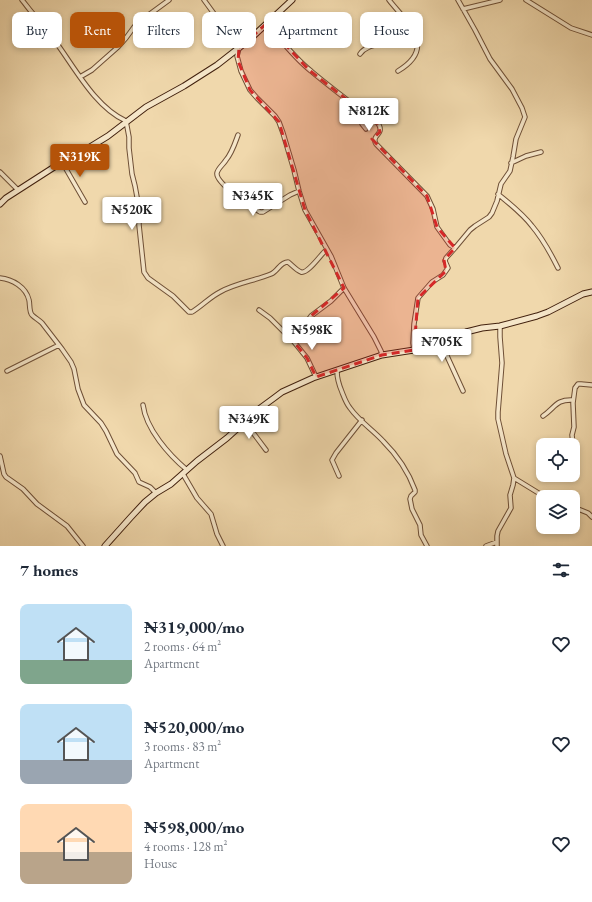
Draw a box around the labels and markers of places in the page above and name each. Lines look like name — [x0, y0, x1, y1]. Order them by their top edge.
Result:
pin: ₦812K — [341, 98, 397, 132]
pin: ₦319K — [52, 144, 108, 178]
pin: ₦345K — [225, 183, 281, 217]
pin: ₦520K — [104, 197, 160, 231]
pin: ₦598K — [284, 317, 340, 351]
pin: ₦705K — [414, 329, 470, 363]
pin: ₦349K — [221, 406, 277, 440]

